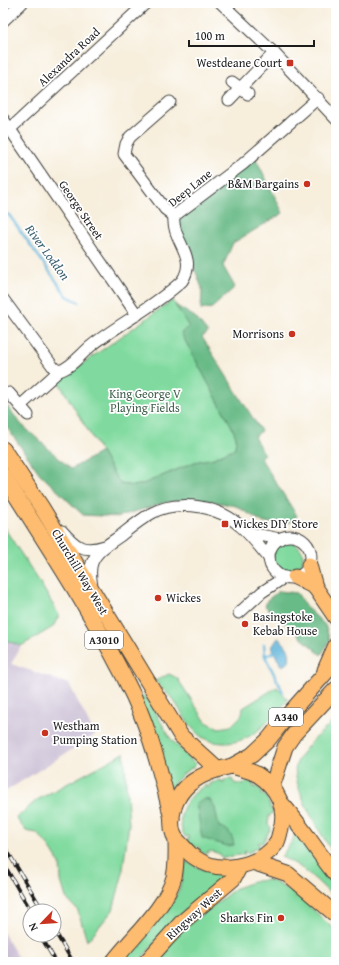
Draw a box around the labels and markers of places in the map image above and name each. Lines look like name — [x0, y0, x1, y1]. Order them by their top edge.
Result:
place label: Westdeane Court — [197, 54, 283, 71]
marker: Westdeane Court — [285, 58, 295, 68]
place label: B&M Bargains — [228, 175, 299, 192]
marker: B&M Bargains — [302, 179, 312, 189]
place label: Morrisons — [232, 325, 284, 342]
marker: Morrisons — [287, 329, 297, 339]
place label: Wickes DIY Store — [233, 515, 318, 532]
marker: Wickes DIY Store — [220, 519, 230, 529]
place label: Wickes — [166, 589, 201, 606]
marker: Wickes — [153, 593, 163, 603]
place label: Basingstoke Kebab House — [253, 608, 318, 639]
marker: Basingstoke Kebab House — [240, 619, 250, 629]
place label: Westham Pumping Station — [53, 717, 137, 748]
marker: Westham Pumping Station — [40, 728, 50, 738]
place label: Sharks Fin — [220, 909, 273, 926]
marker: Sharks Fin — [276, 913, 286, 923]

